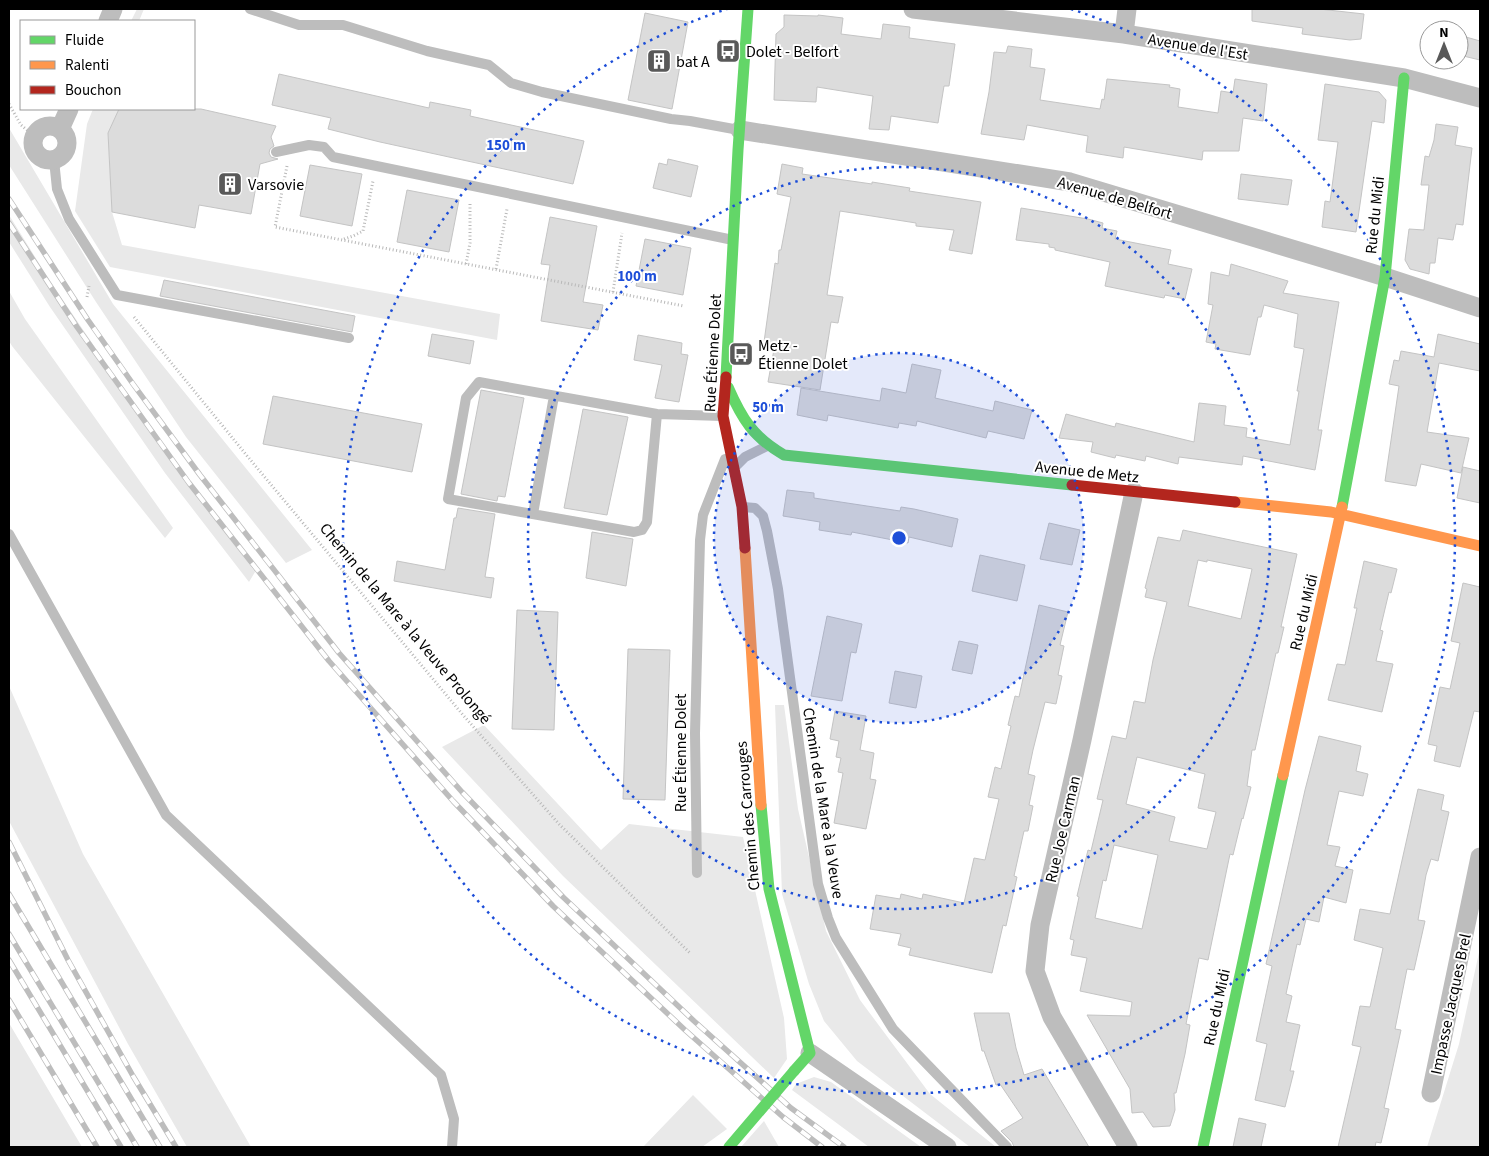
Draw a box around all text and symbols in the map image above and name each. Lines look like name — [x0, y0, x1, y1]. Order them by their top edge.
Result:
legend — [20, 20, 195, 110]
north arrow — [1419, 20, 1469, 70]
text: N — [1439, 23, 1449, 43]
street label: Avenue de l'Est — [1146, 28, 1250, 66]
text: Fluide — [65, 30, 104, 51]
bus stop icon: Dolet - Belfort — [715, 38, 741, 64]
place label: Dolet - Belfort — [746, 41, 839, 63]
building icon: bat A — [646, 48, 672, 74]
place label: bat A — [676, 51, 710, 73]
text: Ralenti — [65, 55, 109, 76]
text: Bouchon — [65, 80, 121, 101]
text: 150 m — [486, 135, 526, 156]
building icon: Varsovie — [217, 171, 243, 197]
street label: Avenue de Belfort — [1055, 171, 1175, 225]
place label: Varsovie — [248, 174, 304, 196]
street label: Rue du Midi — [1360, 175, 1390, 255]
text: 100 m — [617, 266, 657, 287]
street label: Rue Étienne Dolet — [699, 293, 727, 413]
place label: Metz - Étienne Dolet — [758, 335, 848, 375]
bus stop icon: Metz - Étienne Dolet — [728, 341, 754, 367]
text: 50 m — [752, 397, 784, 418]
street label: Avenue de Metz — [1034, 456, 1140, 488]
street label: Chemin de la Mare à la Veuve Prolongé — [314, 518, 496, 729]
centre of rings — [890, 529, 908, 547]
street label: Rue du Midi — [1284, 572, 1323, 653]
street label: Rue Étienne Dolet — [670, 693, 692, 812]
street label: Chemin de la Mare à la Veuve — [797, 706, 849, 900]
street label: Chemin des Carrouges — [730, 740, 765, 891]
street label: Rue Joe Carman — [1040, 774, 1086, 885]
street label: Impasse Jacques Brel — [1425, 932, 1477, 1077]
street label: Rue du Midi — [1198, 967, 1236, 1048]

